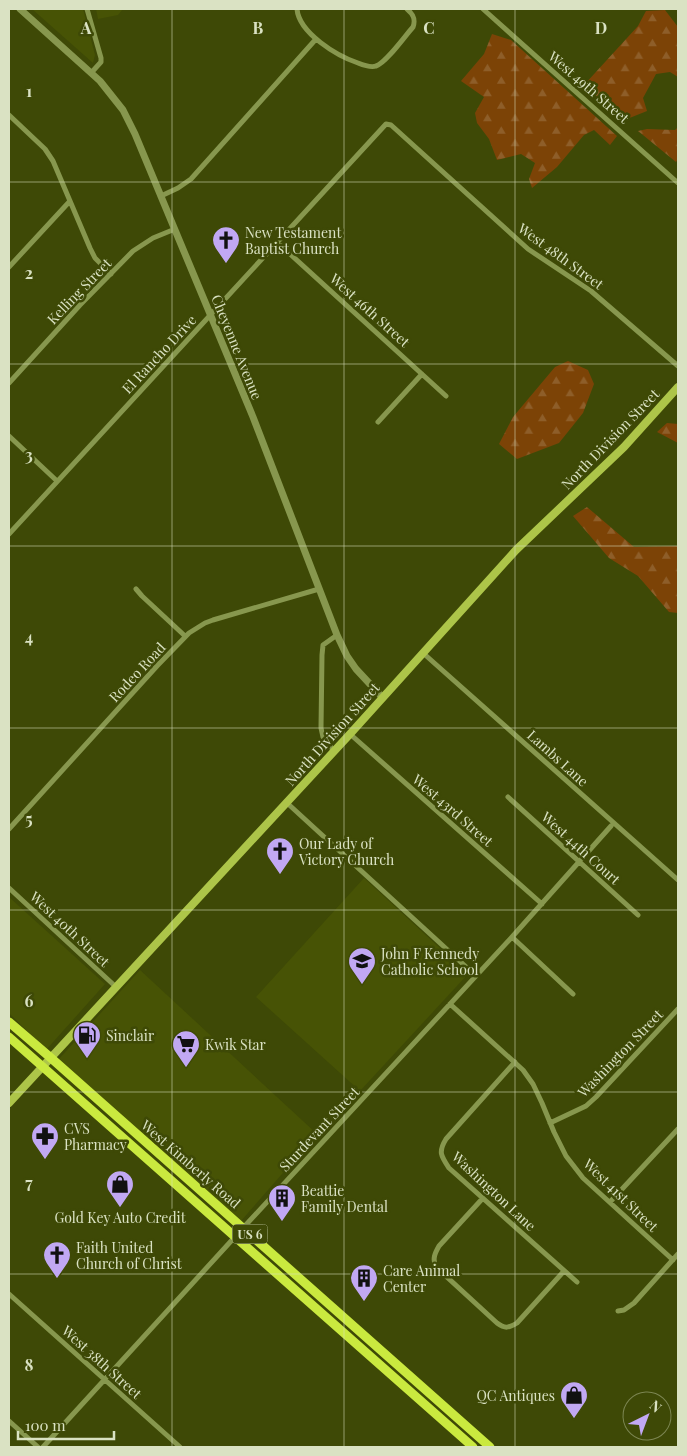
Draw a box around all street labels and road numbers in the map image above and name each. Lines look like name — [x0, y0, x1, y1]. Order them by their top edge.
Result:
street label: West 49th Street — [544, 46, 634, 128]
street label: West 48th Street — [514, 218, 608, 294]
street label: Kelling Street — [43, 253, 116, 328]
street label: West 46th Street — [325, 268, 415, 352]
street label: Cheyenne Avenue — [207, 292, 267, 402]
street label: El Rancho Drive — [118, 311, 200, 397]
street label: North Division Street — [557, 384, 664, 493]
street label: Rodeo Road — [104, 638, 170, 706]
street label: North Division Street — [280, 678, 384, 790]
street label: Lambs Lane — [523, 726, 593, 790]
street label: West 43rd Street — [408, 769, 498, 851]
street label: West 44th Court — [537, 807, 625, 889]
street label: West 40th Street — [25, 886, 115, 972]
street label: Washington Street — [572, 1004, 668, 1102]
street label: Sturdevant Street — [275, 1082, 364, 1176]
street label: West Kimberly Road — [137, 1115, 245, 1212]
street label: Washington Lane — [447, 1146, 540, 1235]
street label: West 41st Street — [579, 1154, 663, 1236]
road number: US 6 — [232, 1224, 268, 1244]
street label: West 38th Street — [57, 1320, 147, 1404]

